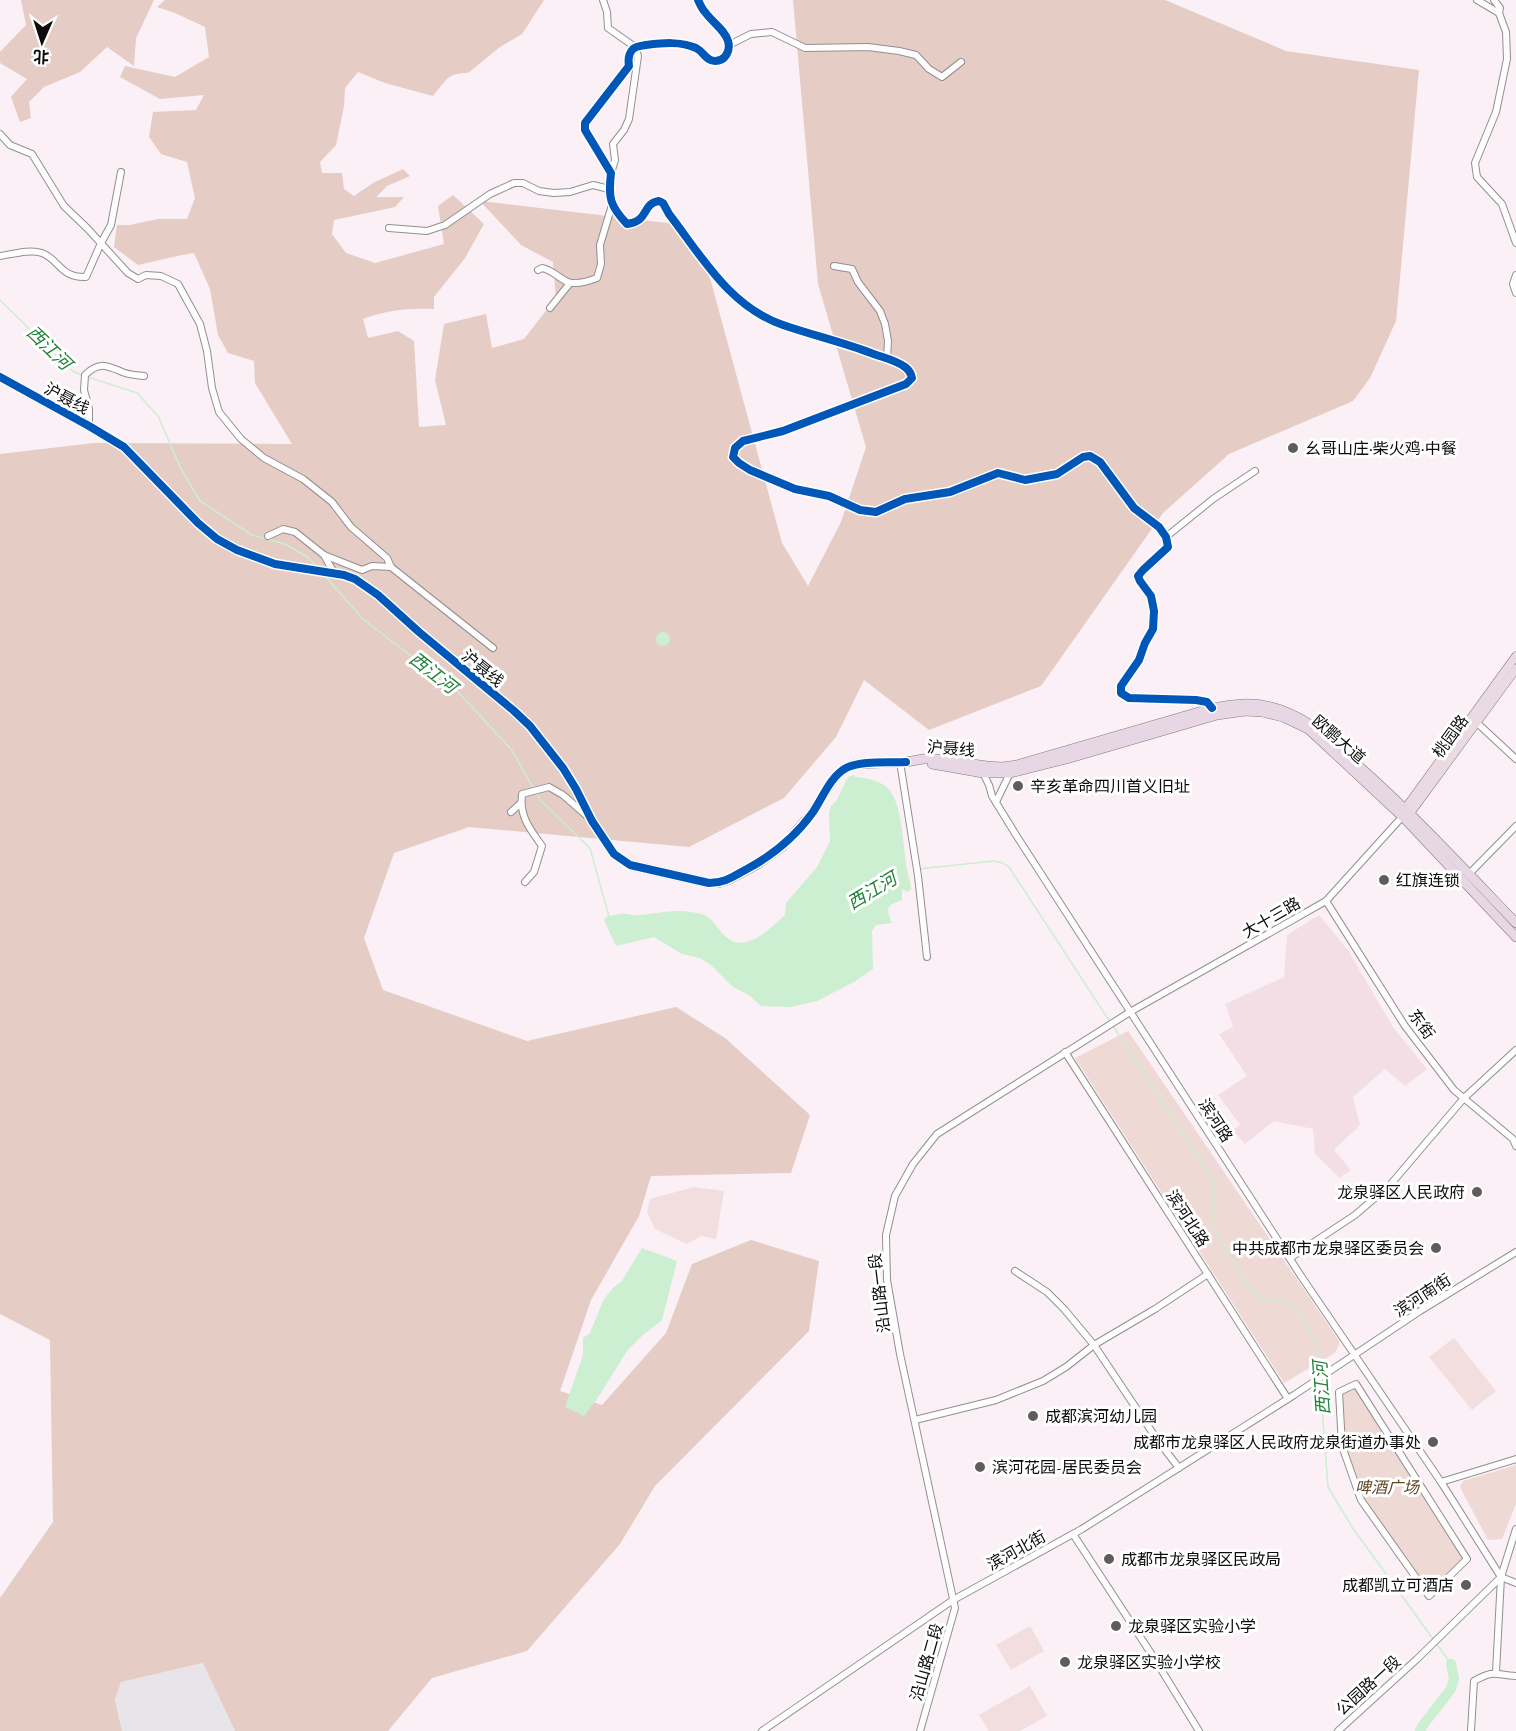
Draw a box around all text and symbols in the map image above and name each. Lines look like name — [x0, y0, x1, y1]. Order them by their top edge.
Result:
north arrow — [12, 12, 72, 72]
text: 北 — [33, 48, 50, 65]
water label: 西江河 — [23, 322, 78, 376]
street label: 沪聂线 — [42, 380, 92, 417]
place label: 幺哥山庄·柴火鸡·中餐 — [1305, 440, 1457, 457]
marker: 幺哥山庄·柴火鸡·中餐 — [1286, 441, 1300, 455]
street label: 沪聂线 — [459, 647, 507, 690]
water label: 西江河 — [406, 648, 463, 699]
street label: 欧鹏大道 — [1309, 712, 1368, 767]
street label: 桃园路 — [1429, 712, 1471, 761]
street label: 沪聂线 — [926, 738, 976, 759]
place label: 辛亥革命四川首义旧址 — [1030, 778, 1190, 795]
marker: 辛亥革命四川首义旧址 — [1011, 779, 1025, 793]
water label: 西江河 — [844, 867, 903, 913]
place label: 红旗连锁 — [1396, 872, 1460, 889]
marker: 红旗连锁 — [1377, 873, 1391, 887]
street label: 大十三路 — [1239, 894, 1303, 941]
street label: 东街 — [1405, 1006, 1438, 1042]
street label: 滨河路 — [1195, 1096, 1236, 1145]
place label: 龙泉驿区人民政府 — [1337, 1184, 1465, 1201]
marker: 龙泉驿区人民政府 — [1470, 1185, 1484, 1199]
street label: 滨河北路 — [1163, 1187, 1212, 1250]
place label: 中共成都市龙泉驿区委员会 — [1232, 1240, 1424, 1257]
marker: 中共成都市龙泉驿区委员会 — [1429, 1241, 1443, 1255]
street label: 沿山路一段 — [866, 1252, 893, 1334]
street label: 滨河南街 — [1391, 1271, 1454, 1320]
water label: 西江河 — [1310, 1357, 1334, 1416]
place label: 成都滨河幼儿园 — [1045, 1408, 1157, 1425]
marker: 成都滨河幼儿园 — [1026, 1409, 1040, 1423]
place label: 成都市龙泉驿区人民政府龙泉街道办事处 — [1133, 1434, 1421, 1451]
marker: 成都市龙泉驿区人民政府龙泉街道办事处 — [1426, 1435, 1440, 1449]
place label: 滨河花园-居民委员会 — [992, 1459, 1142, 1476]
marker: 滨河花园-居民委员会 — [973, 1460, 987, 1474]
park label: 啤酒广场 — [1355, 1479, 1421, 1496]
street label: 滨河北街 — [984, 1527, 1048, 1573]
place label: 成都市龙泉驿区民政局 — [1121, 1551, 1281, 1568]
marker: 成都市龙泉驿区民政局 — [1102, 1552, 1116, 1566]
place label: 成都凯立可酒店 — [1342, 1577, 1454, 1594]
marker: 成都凯立可酒店 — [1459, 1578, 1473, 1592]
place label: 龙泉驿区实验小学 — [1128, 1618, 1256, 1635]
marker: 龙泉驿区实验小学 — [1109, 1619, 1123, 1633]
street label: 沿山路二段 — [907, 1621, 946, 1703]
street label: 公园路一段 — [1333, 1652, 1404, 1718]
place label: 龙泉驿区实验小学校 — [1077, 1654, 1221, 1671]
marker: 龙泉驿区实验小学校 — [1058, 1655, 1072, 1669]

